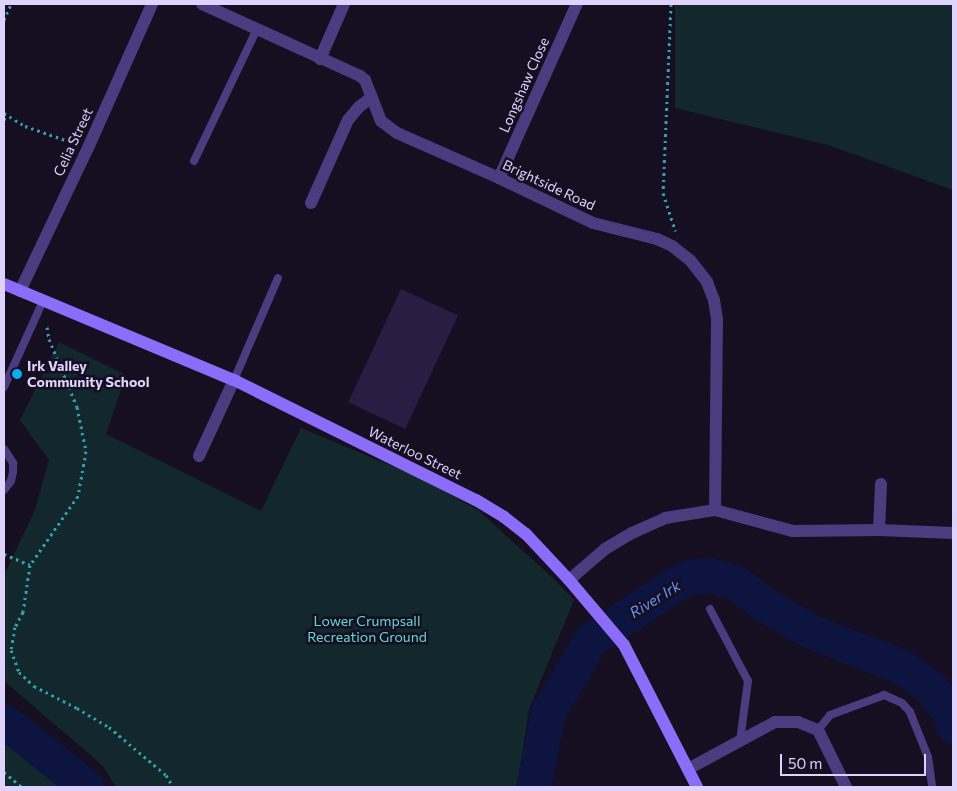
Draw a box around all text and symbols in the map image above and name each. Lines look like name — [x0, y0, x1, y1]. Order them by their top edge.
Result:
street label: Longshaw Close — [495, 35, 553, 135]
street label: Celia Street — [50, 105, 96, 179]
street label: Brightside Road — [500, 156, 598, 214]
place label: Irk Valley Community School — [27, 358, 149, 391]
marker: Irk Valley Community School — [11, 368, 23, 380]
street label: Waterloo Street — [365, 423, 465, 483]
water label: River Irk — [626, 576, 684, 622]
park label: Lower Crumpsall Recreation Ground — [307, 613, 427, 646]
scale bar — [782, 744, 928, 776]
text: 50 m — [788, 754, 822, 772]

